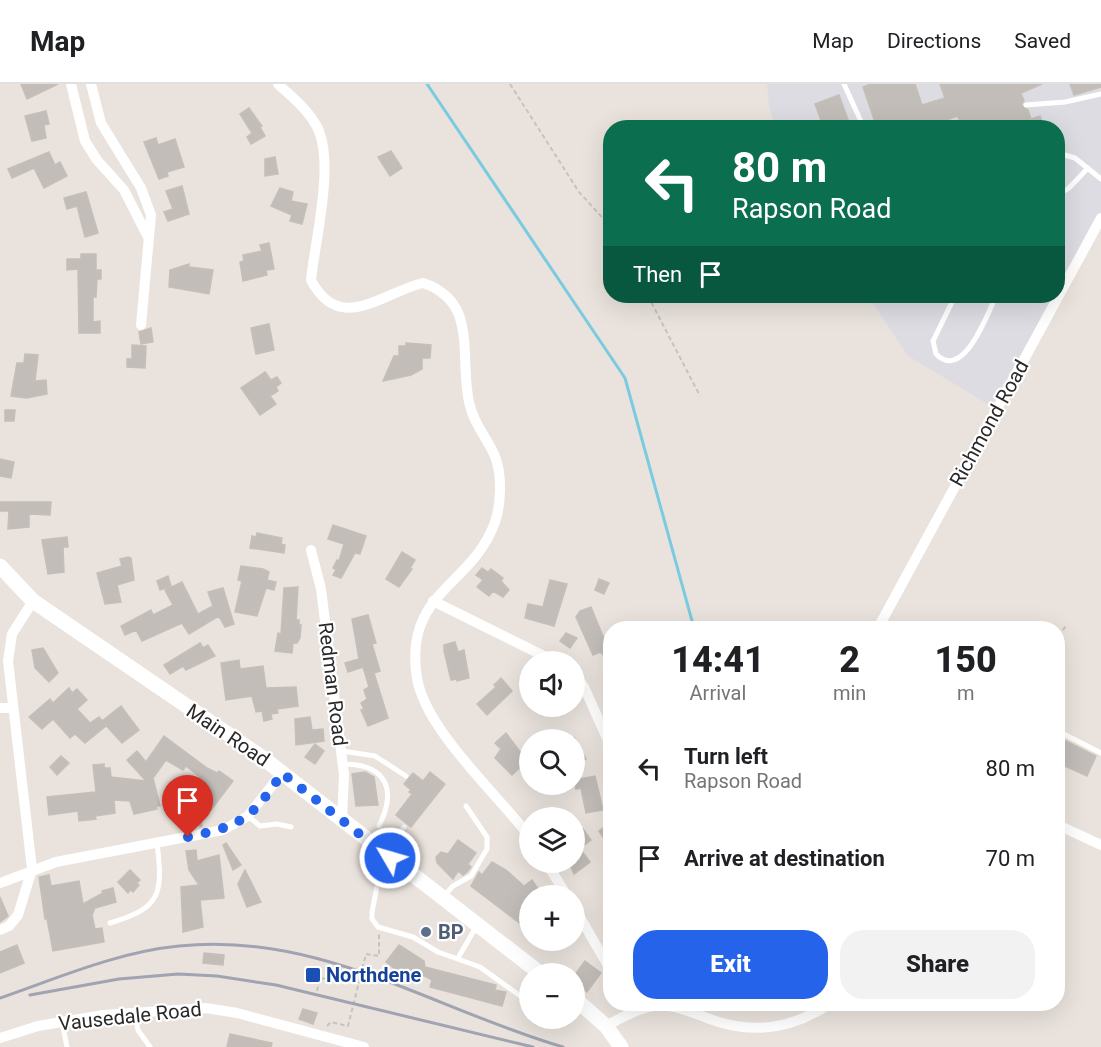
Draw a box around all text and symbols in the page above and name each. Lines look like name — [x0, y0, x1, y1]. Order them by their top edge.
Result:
text: Map — [30, 25, 85, 58]
text: Map — [812, 29, 854, 53]
text: Directions — [887, 29, 981, 53]
text: Saved — [1014, 29, 1071, 53]
text: 80 m — [732, 143, 827, 192]
icon: left — [633, 144, 711, 222]
text: Rapson Road — [732, 193, 891, 225]
icon: arrive — [694, 258, 727, 291]
text: Then — [633, 262, 682, 287]
street label: Richmond Road — [944, 356, 1034, 490]
street label: Redman Road — [314, 621, 352, 747]
text: 14:41 — [671, 639, 765, 681]
text: 2 — [839, 639, 860, 681]
text: 150 — [935, 639, 997, 681]
map controls — [519, 651, 585, 1029]
button: sound — [519, 651, 585, 717]
text: Arrival — [690, 681, 746, 705]
text: min — [833, 681, 866, 705]
text: m — [957, 681, 974, 705]
street label: Main Road — [182, 698, 274, 772]
button: search — [519, 729, 585, 795]
text: Turn left — [684, 744, 768, 769]
icon: left — [633, 752, 666, 785]
text: 80 m — [986, 756, 1035, 781]
text: Rapson Road — [684, 769, 802, 793]
pin — [162, 775, 213, 837]
icon: arrive — [171, 784, 204, 817]
button: layers — [519, 807, 585, 873]
position arrow — [358, 826, 422, 890]
icon: arrive — [633, 842, 666, 875]
text: Arrive at destination — [684, 846, 885, 871]
text: 70 m — [986, 846, 1035, 871]
button: + — [519, 885, 585, 951]
place label: BP — [438, 920, 464, 944]
marker: BP — [419, 925, 433, 939]
button: Exit — [633, 930, 828, 999]
button: Share — [840, 930, 1035, 999]
place label: Northdene — [326, 963, 421, 987]
button: − — [519, 963, 585, 1029]
marker: Northdene — [304, 966, 322, 984]
street label: Vausedale Road — [57, 997, 203, 1035]

